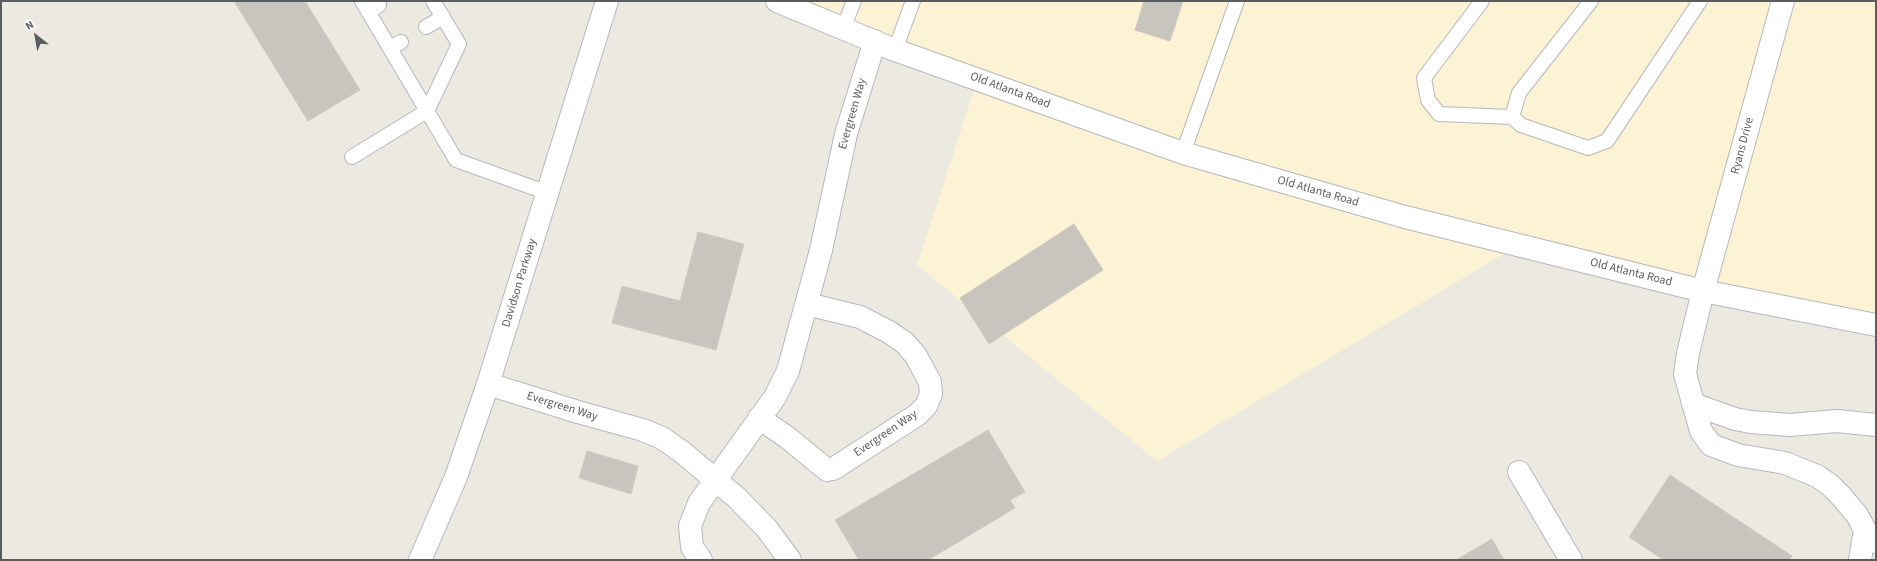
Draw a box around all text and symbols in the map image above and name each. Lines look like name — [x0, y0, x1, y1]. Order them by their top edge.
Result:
north arrow — [16, 16, 56, 56]
text: N — [23, 17, 37, 34]
street label: Old Atlanta Road — [968, 70, 1052, 112]
street label: Evergreen Way — [836, 77, 870, 151]
street label: Ryans Drive — [1729, 116, 1757, 176]
street label: Old Atlanta Road — [1276, 173, 1360, 211]
street label: Davidson Parkway — [500, 237, 540, 329]
street label: Old Atlanta Road — [1588, 256, 1674, 290]
street label: Evergreen Way — [525, 389, 599, 425]
street label: Evergreen Way — [851, 407, 921, 461]

